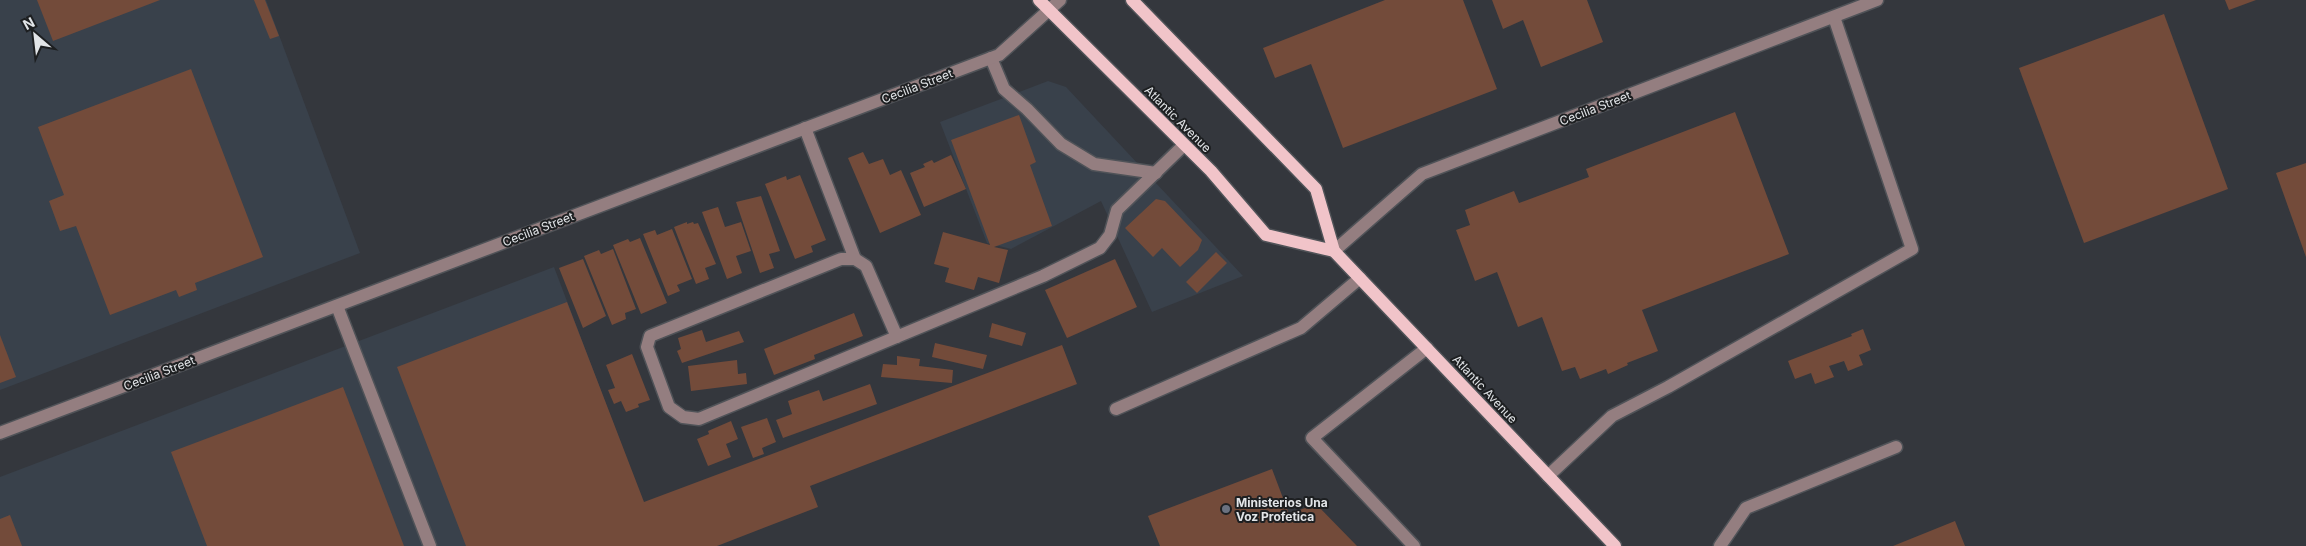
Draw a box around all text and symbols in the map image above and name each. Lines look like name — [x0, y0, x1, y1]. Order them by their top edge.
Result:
north arrow — [10, 10, 60, 60]
text: N — [20, 13, 37, 33]
street label: Cecilia Street — [879, 65, 955, 106]
street label: Atlantic Avenue — [1142, 83, 1214, 155]
street label: Cecilia Street — [1557, 87, 1633, 128]
street label: Cecilia Street — [500, 208, 576, 249]
street label: Cecilia Street — [121, 352, 197, 393]
street label: Atlantic Avenue — [1450, 352, 1520, 426]
place label: Ministerios Una Voz Profetica — [1236, 495, 1328, 524]
marker: Ministerios Una Voz Profetica — [1220, 503, 1232, 515]

